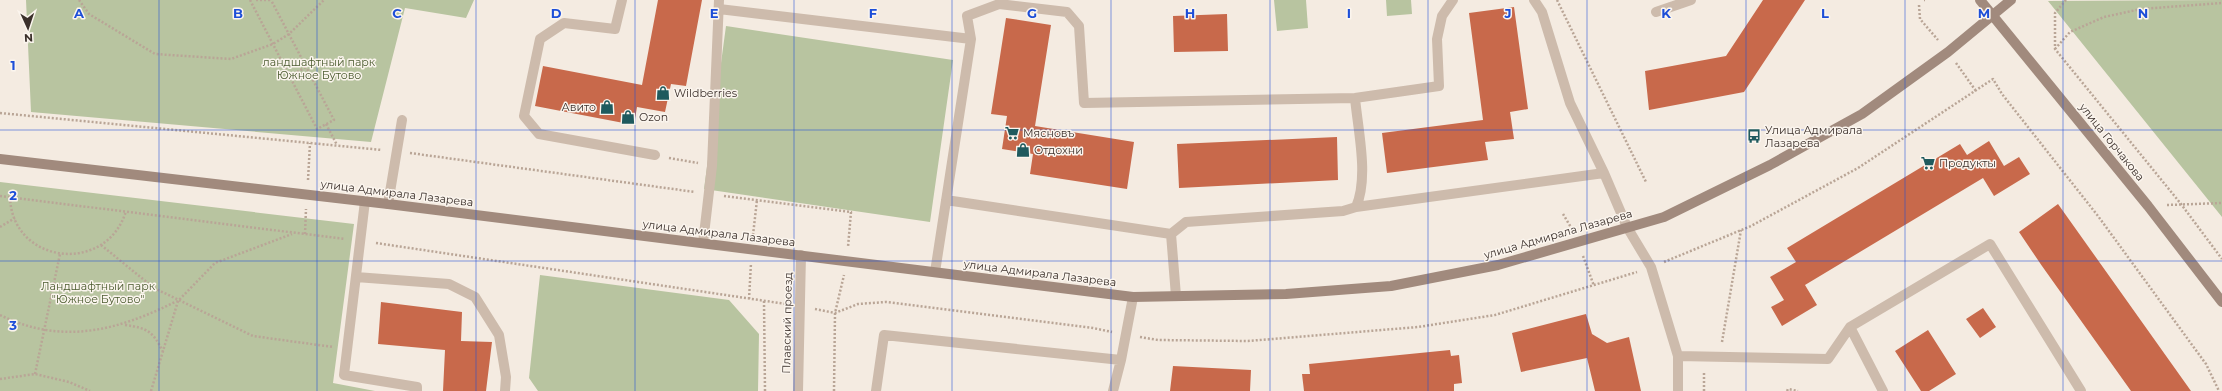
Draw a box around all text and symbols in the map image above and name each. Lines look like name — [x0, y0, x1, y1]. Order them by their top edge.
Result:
text: A — [73, 5, 85, 21]
text: B — [233, 5, 243, 21]
text: C — [392, 5, 402, 21]
text: D — [551, 5, 562, 21]
text: E — [710, 5, 719, 21]
text: F — [869, 5, 877, 21]
text: G — [1027, 5, 1037, 21]
text: H — [1185, 5, 1195, 21]
text: I — [1347, 5, 1351, 21]
text: J — [1503, 5, 1512, 21]
text: K — [1661, 5, 1671, 21]
text: L — [1821, 5, 1829, 21]
text: M — [1978, 5, 1990, 21]
text: N — [2138, 5, 2148, 21]
north arrow — [8, 8, 48, 48]
text: N — [24, 31, 33, 45]
park label: ландшафтный парк Южное Бутово — [263, 55, 376, 82]
text: 1 — [10, 57, 16, 73]
shop icon: Wildberries — [655, 85, 671, 101]
place label: Wildberries — [674, 86, 738, 100]
shop icon: Авито — [599, 99, 615, 115]
street label: улица Горчакова — [2076, 99, 2148, 184]
place label: Авито — [562, 100, 596, 114]
shop icon: Ozon — [620, 109, 636, 125]
place label: Ozon — [639, 110, 668, 124]
place label: Улица Адмирала Лазарева — [1765, 123, 1862, 150]
supermarket icon: Мясновъ — [1004, 125, 1020, 141]
place label: Мясновъ — [1023, 126, 1075, 140]
bus stop icon: Улица Адмирала Лазарева — [1746, 128, 1762, 144]
shop icon: Отдохни — [1015, 142, 1031, 158]
place label: Отдохни — [1034, 143, 1083, 157]
supermarket icon: Продукты — [1920, 155, 1936, 171]
place label: Продукты — [1939, 156, 1996, 170]
street label: улица Адмирала Лазарева — [319, 177, 474, 209]
text: 2 — [9, 187, 17, 203]
street label: улица Адмирала Лазарева — [1481, 206, 1634, 262]
street label: улица Адмирала Лазарева — [641, 217, 796, 249]
street label: улица Адмирала Лазарева — [962, 257, 1117, 289]
street label: Плавский проезд — [779, 272, 795, 374]
park label: Ландшафтный парк "Южное Бутово" — [41, 279, 156, 306]
text: 3 — [8, 317, 17, 333]

